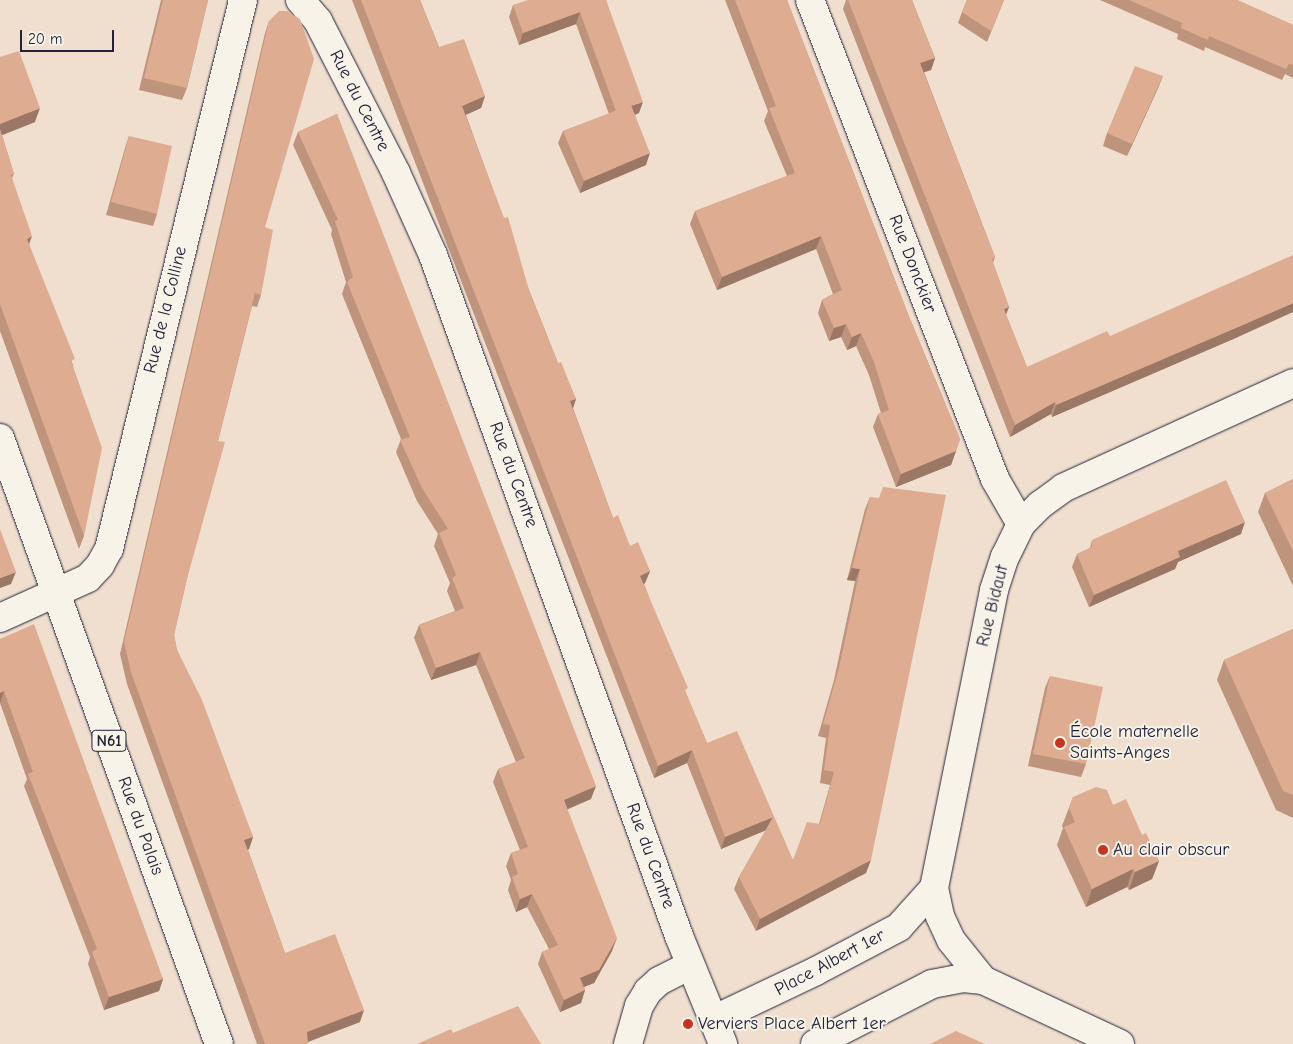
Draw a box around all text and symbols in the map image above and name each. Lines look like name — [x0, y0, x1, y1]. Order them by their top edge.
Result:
scale bar — [22, 20, 116, 52]
text: 20 m — [28, 30, 62, 48]
street label: Rue du Centre — [324, 47, 394, 155]
street label: Rue Donckier — [883, 212, 941, 316]
street label: Rue de la Colline — [140, 244, 192, 376]
street label: Rue du Centre — [484, 419, 542, 531]
street label: Rue Bidaut — [972, 563, 1014, 649]
place label: École maternelle Saints-Anges — [1070, 722, 1199, 764]
road number: N61 — [90, 728, 128, 754]
marker: École maternelle Saints-Anges — [1054, 737, 1066, 749]
street label: Rue du Palais — [112, 774, 168, 878]
street label: Rue du Centre — [621, 800, 679, 912]
place label: Au clair obscur — [1113, 839, 1229, 861]
marker: Au clair obscur — [1097, 844, 1109, 856]
street label: Place Albert 1er — [771, 925, 889, 1001]
place label: Verviers Place Albert 1er — [698, 1013, 886, 1035]
marker: Verviers Place Albert 1er — [682, 1018, 694, 1030]

